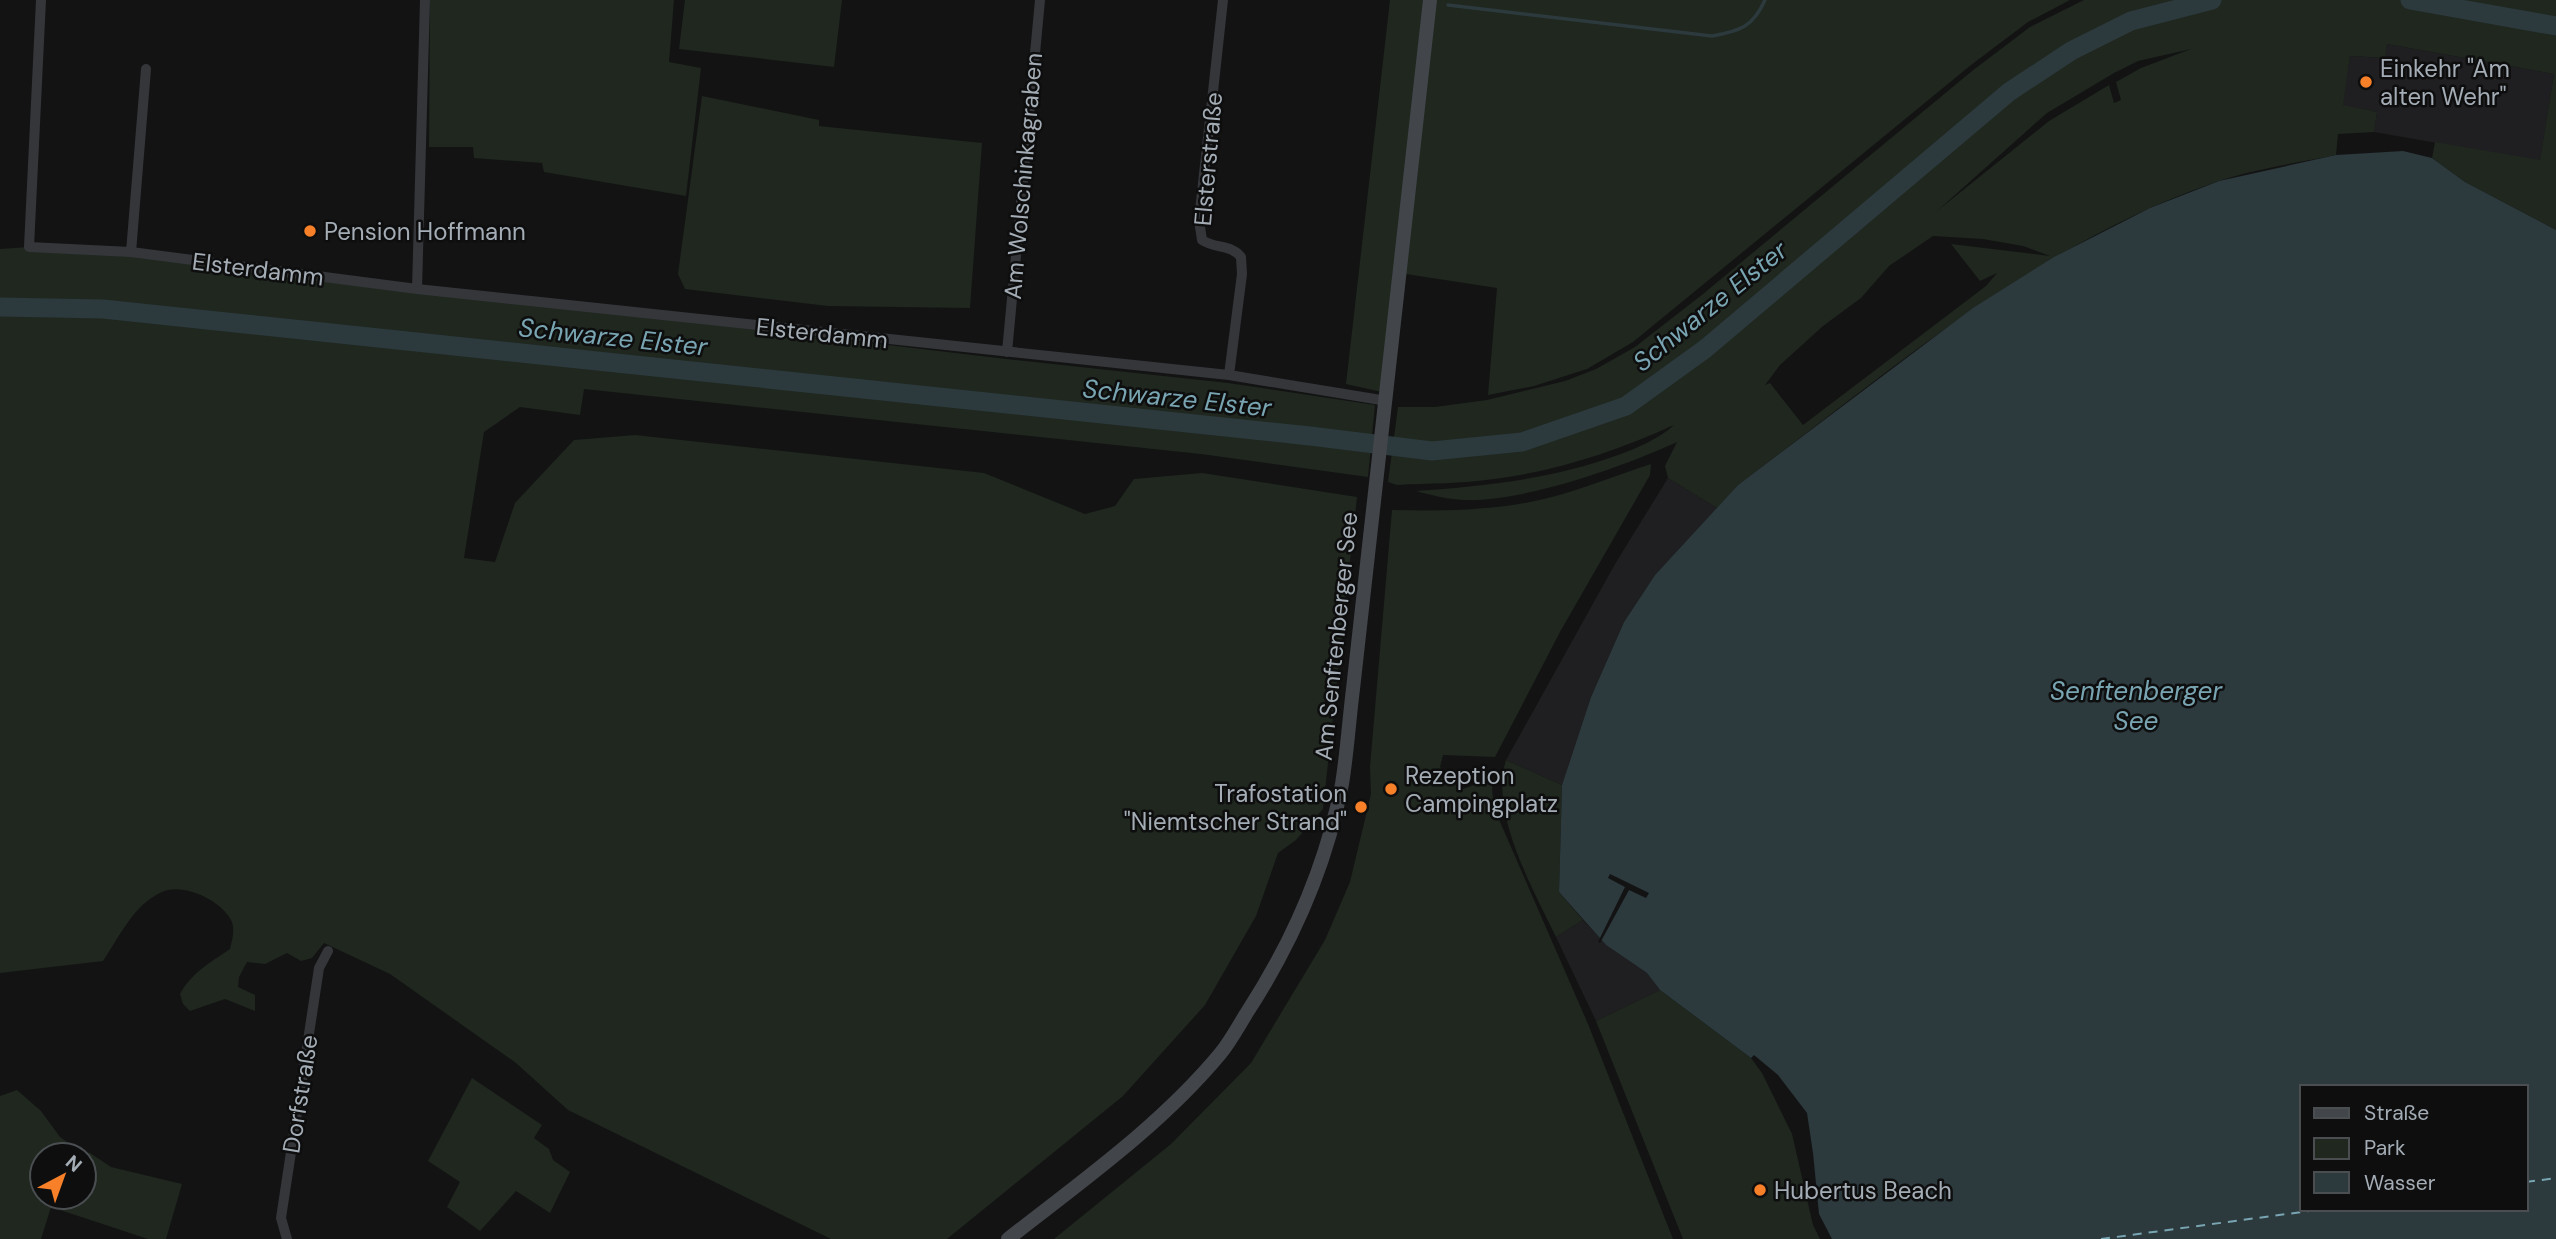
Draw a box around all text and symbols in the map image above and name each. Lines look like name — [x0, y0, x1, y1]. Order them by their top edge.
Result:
street label: Am Wolschinkagraben — [997, 52, 1049, 300]
place label: Einkehr "Am alten Wehr" — [2380, 53, 2510, 112]
marker: Einkehr "Am alten Wehr" — [2358, 74, 2374, 90]
street label: Elsterstraße — [1187, 91, 1229, 227]
place label: Pension Hoffmann — [324, 216, 526, 247]
marker: Pension Hoffmann — [302, 223, 318, 239]
water label: Schwarze Elster — [1626, 232, 1795, 379]
street label: Elsterdamm — [190, 246, 326, 292]
water label: Schwarze Elster — [517, 310, 710, 364]
street label: Elsterdamm — [755, 311, 889, 355]
water label: Schwarze Elster — [1081, 371, 1274, 425]
street label: Am Senftenberger See — [1308, 510, 1364, 762]
water label: Senftenberger See — [2050, 674, 2223, 738]
place label: Rezeption Campingplatz — [1405, 760, 1558, 819]
place label: Trafostation "Niemtscher Strand" — [1124, 778, 1347, 837]
marker: Rezeption Campingplatz — [1383, 781, 1399, 797]
marker: Trafostation "Niemtscher Strand" — [1353, 799, 1369, 815]
street label: Dorfstraße — [275, 1033, 325, 1155]
legend — [2300, 1085, 2528, 1211]
text: Straße — [2364, 1099, 2429, 1127]
text: Park — [2364, 1134, 2406, 1162]
north arrow — [28, 1141, 98, 1211]
text: N — [60, 1150, 87, 1178]
text: Wasser — [2364, 1169, 2436, 1197]
place label: Hubertus Beach — [1774, 1175, 1952, 1206]
marker: Hubertus Beach — [1752, 1182, 1768, 1198]

